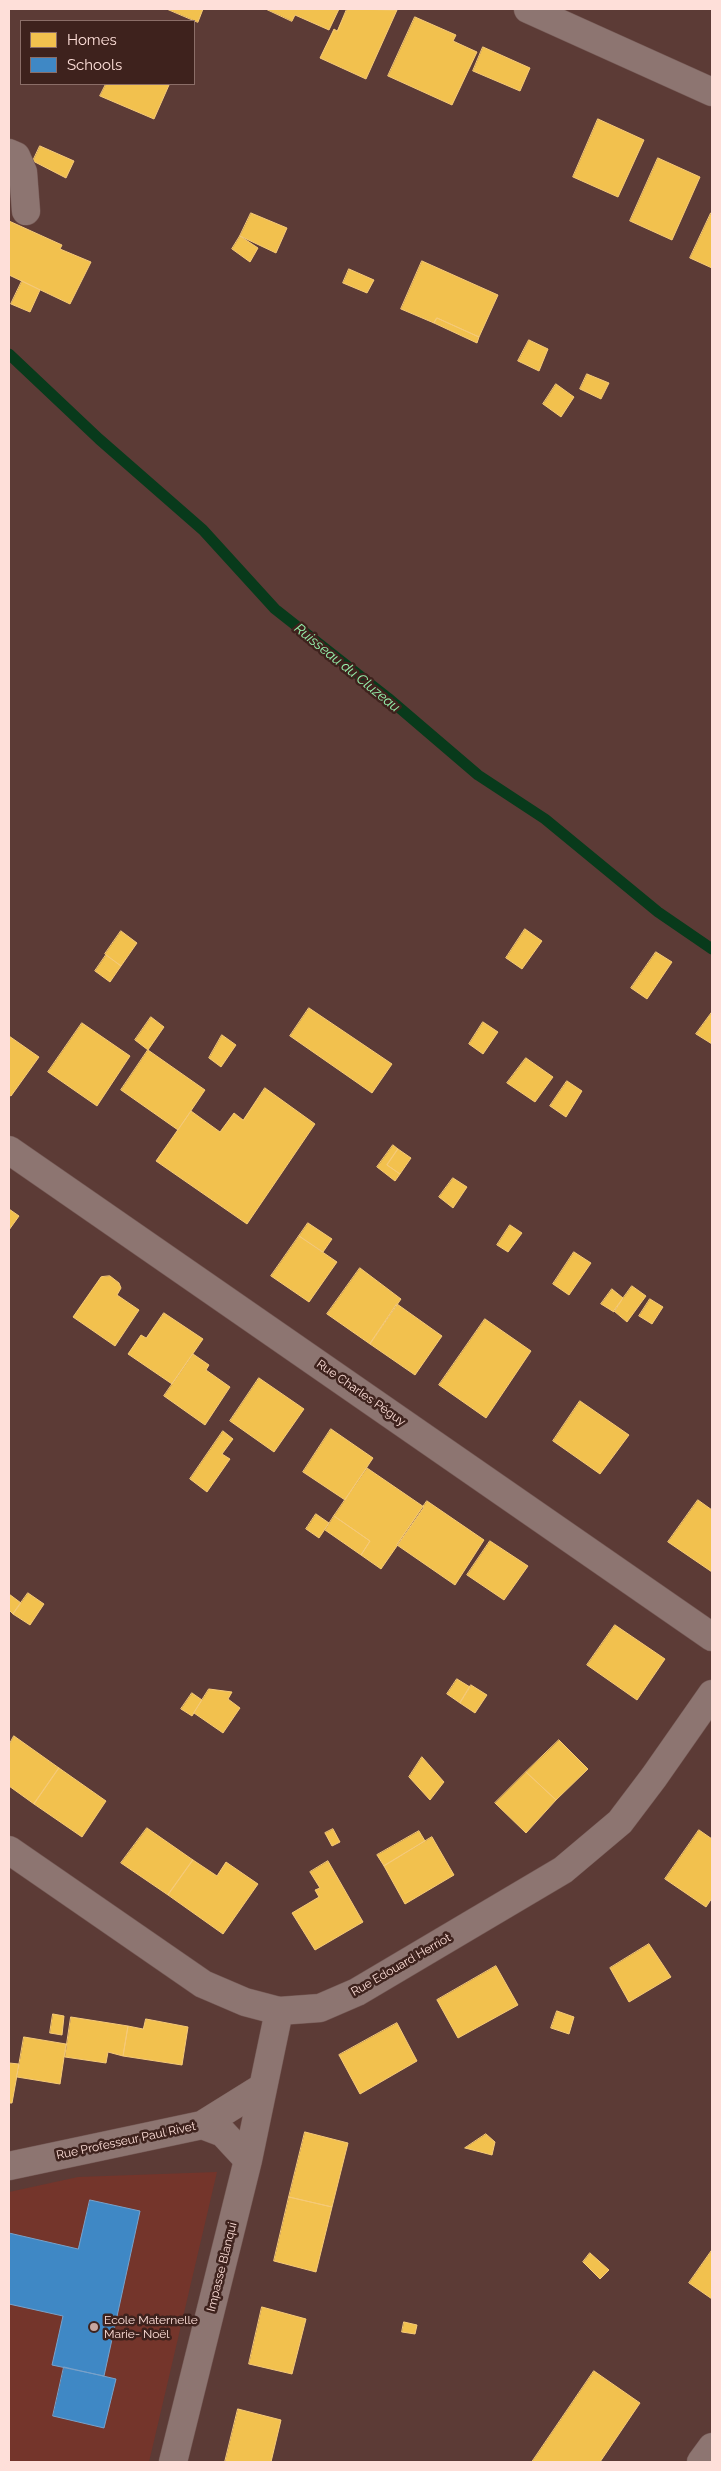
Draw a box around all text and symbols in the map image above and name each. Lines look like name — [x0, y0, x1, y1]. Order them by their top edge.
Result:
legend — [20, 20, 195, 85]
text: Homes — [67, 31, 117, 49]
text: Schools — [67, 56, 122, 74]
water label: Ruisseau du Cluzeau — [291, 620, 403, 716]
street label: Rue Charles Péguy — [314, 1357, 408, 1429]
street label: Rue Edouard Herriot — [349, 1931, 453, 1999]
street label: Rue Professeur Paul Rivet — [55, 2119, 197, 2163]
street label: Impasse Blanqui — [204, 2221, 240, 2313]
place label: Ecole Maternelle Marie- Noël — [104, 2313, 198, 2341]
marker: Ecole Maternelle Marie- Noël — [88, 2321, 100, 2333]

